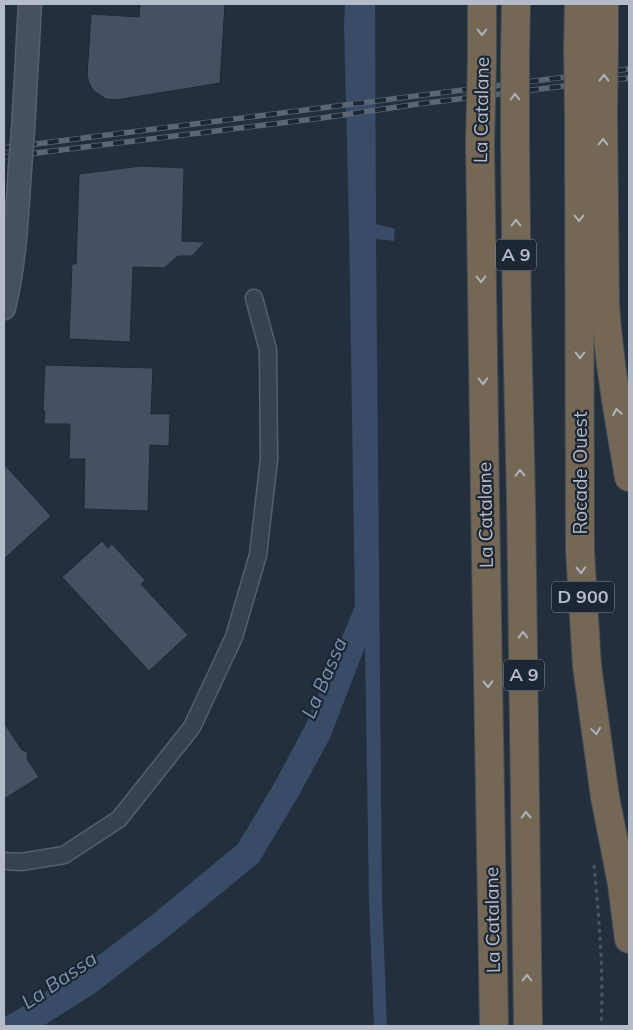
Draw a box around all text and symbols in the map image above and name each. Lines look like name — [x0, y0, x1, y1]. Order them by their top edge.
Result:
one-way arrow — [477, 28, 487, 36]
street label: La Catalane — [468, 57, 494, 163]
one-way arrow — [599, 74, 609, 82]
one-way arrow — [510, 93, 520, 101]
one-way arrow — [598, 138, 608, 146]
one-way arrow — [574, 215, 584, 223]
one-way arrow — [511, 218, 521, 226]
road number: A 9 — [496, 240, 536, 270]
one-way arrow — [476, 275, 486, 283]
one-way arrow — [575, 351, 585, 359]
one-way arrow — [478, 378, 488, 386]
one-way arrow — [613, 408, 623, 416]
street label: Rocade Ouest — [568, 411, 592, 535]
street label: La Catalane — [472, 462, 498, 568]
one-way arrow — [515, 468, 526, 476]
one-way arrow — [576, 566, 587, 574]
road number: D 900 — [552, 582, 614, 612]
one-way arrow — [518, 631, 528, 638]
water label: La Bassa — [295, 634, 352, 722]
road number: A 9 — [504, 660, 544, 690]
one-way arrow — [483, 680, 494, 688]
one-way arrow — [590, 728, 601, 736]
one-way arrow — [521, 811, 531, 818]
street label: La Catalane — [479, 867, 505, 973]
water label: La Bassa — [16, 945, 101, 1014]
one-way arrow — [522, 973, 533, 981]

